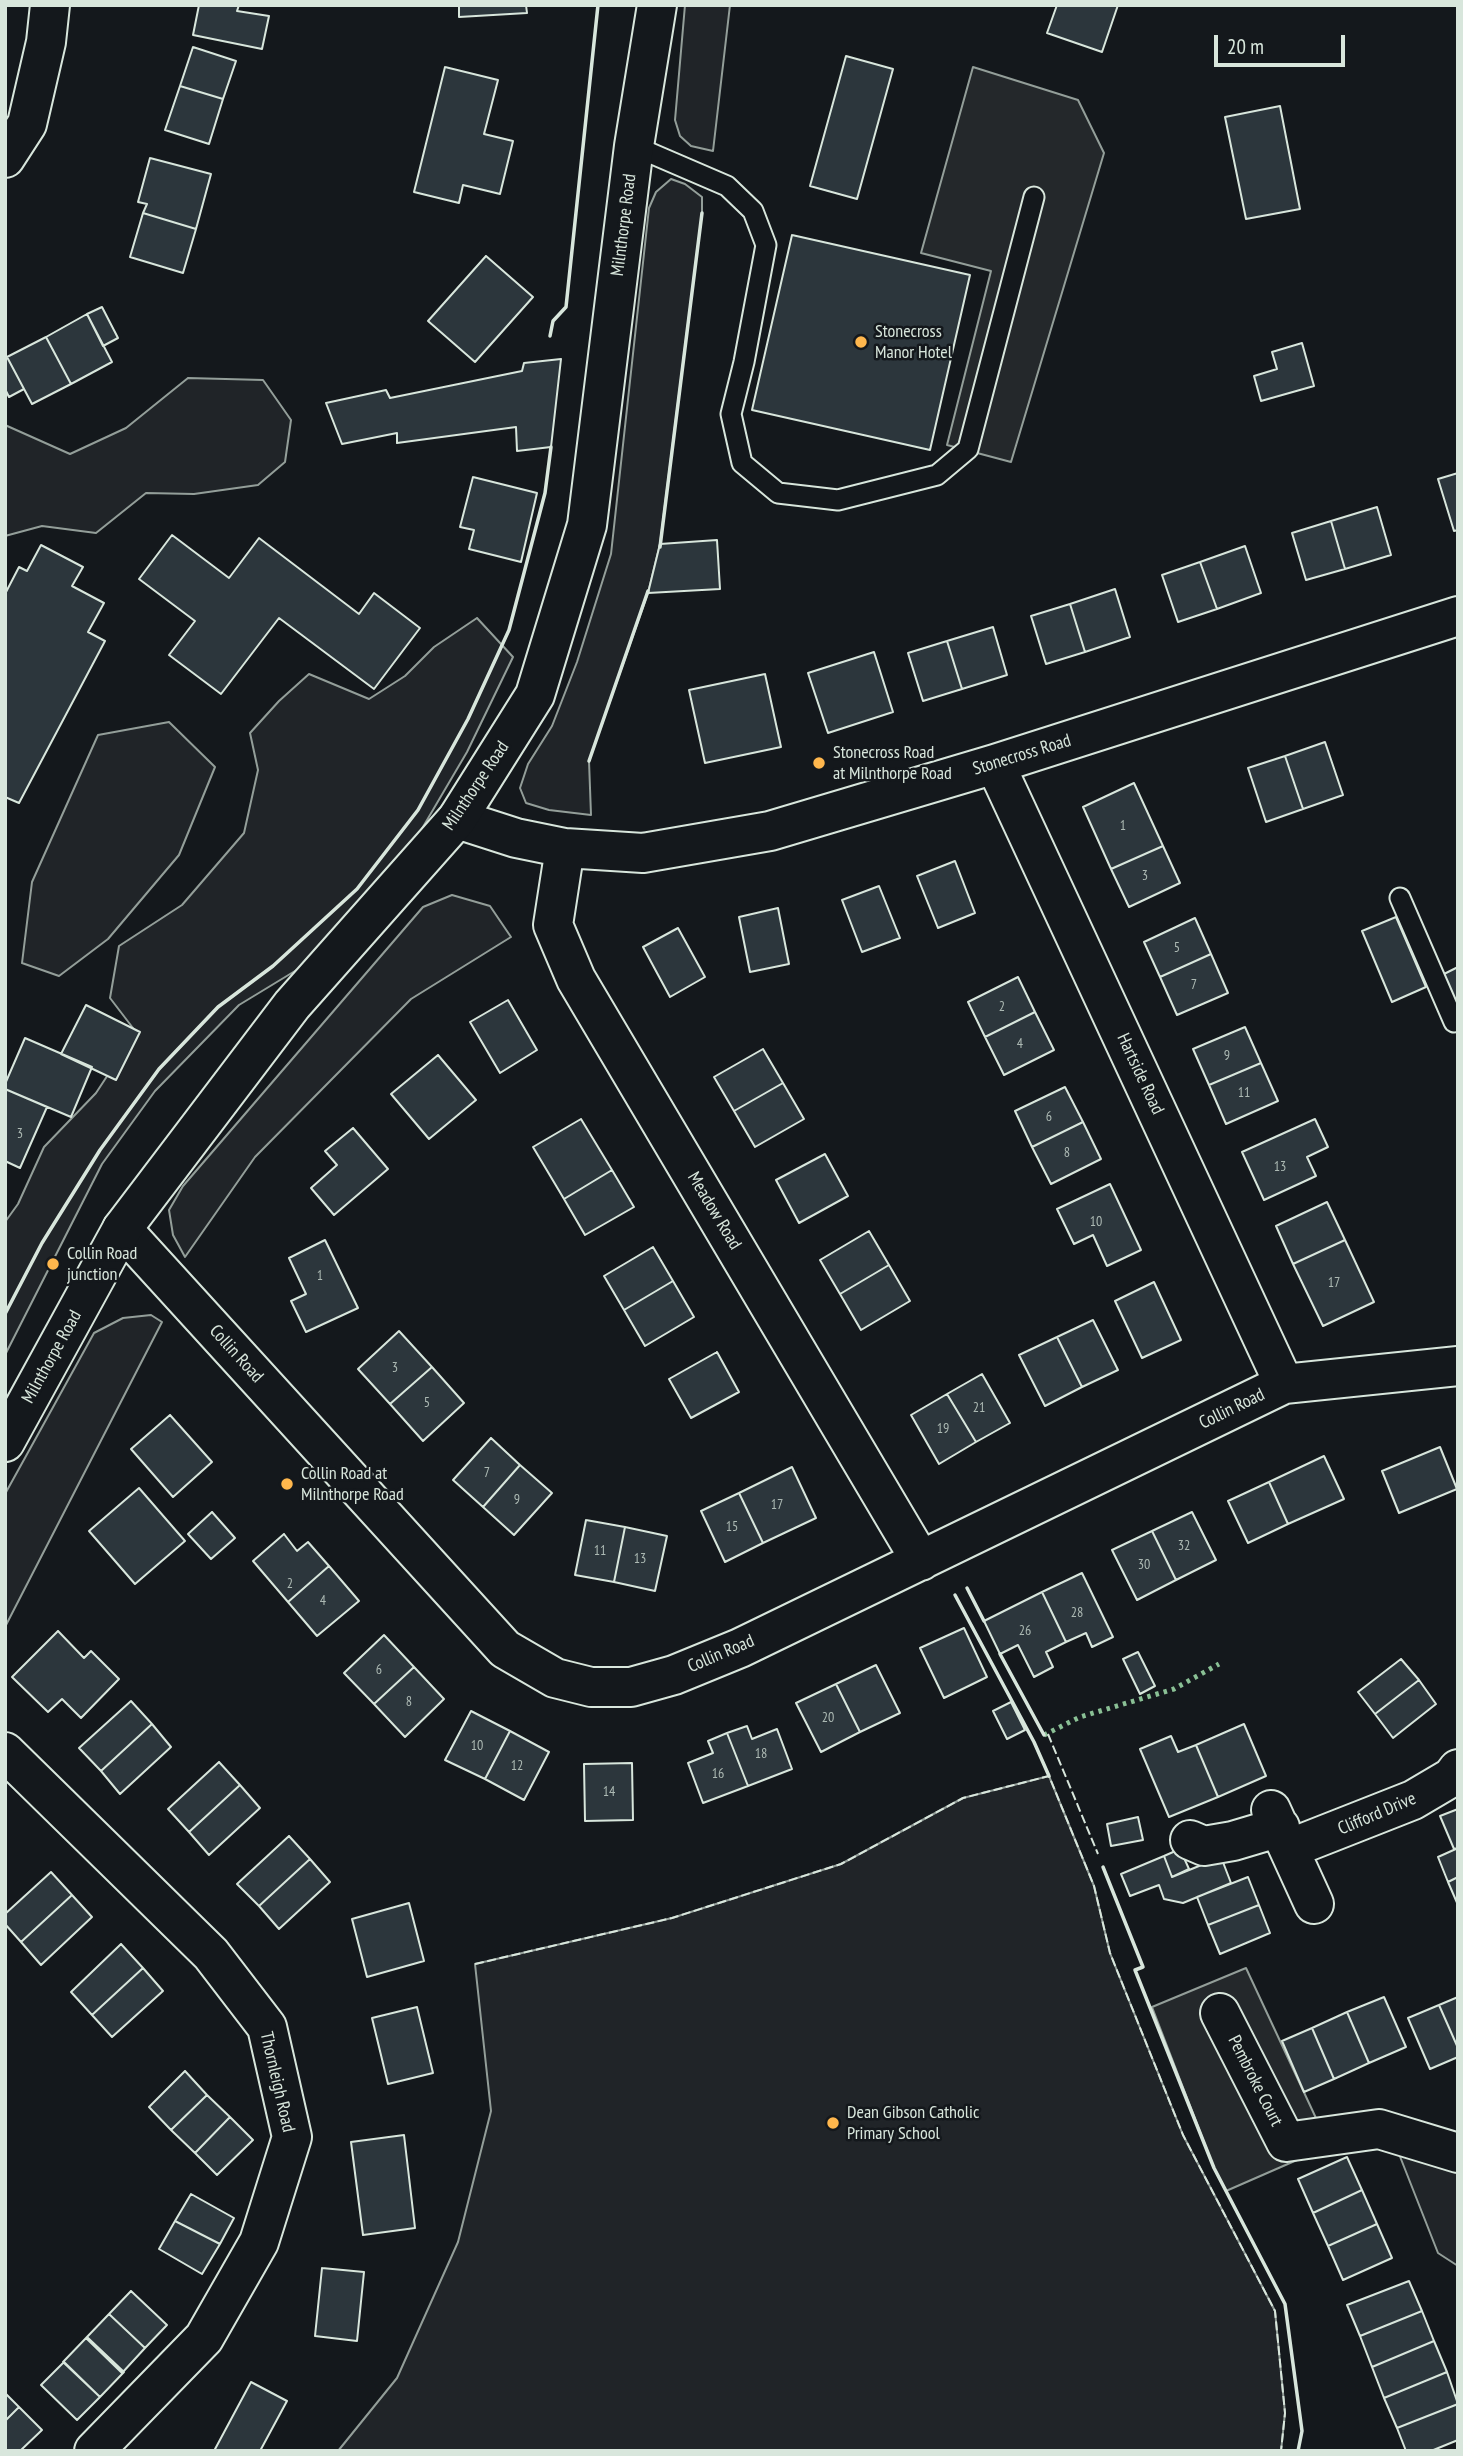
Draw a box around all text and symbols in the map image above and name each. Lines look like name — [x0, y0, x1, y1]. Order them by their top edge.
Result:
scale bar — [1218, 21, 1349, 65]
text: 20 m — [1227, 33, 1264, 60]
street label: Milnthorpe Road — [607, 173, 641, 277]
place label: Stonecross Manor Hotel — [875, 321, 952, 364]
marker: Stonecross Manor Hotel — [853, 334, 869, 350]
street label: Stonecross Road — [970, 730, 1074, 780]
street label: Milnthorpe Road — [438, 737, 514, 835]
place label: Stonecross Road at Milnthorpe Road — [833, 742, 952, 784]
marker: Stonecross Road at Milnthorpe Road — [811, 755, 827, 771]
house number: 1 — [1120, 818, 1126, 834]
house number: 3 — [1142, 868, 1148, 884]
house number: 5 — [1174, 940, 1180, 956]
house number: 7 — [1191, 977, 1197, 993]
house number: 2 — [999, 999, 1005, 1015]
street label: Hartside Road — [1112, 1030, 1168, 1118]
house number: 4 — [1017, 1036, 1023, 1052]
house number: 9 — [1224, 1048, 1230, 1064]
house number: 11 — [1238, 1085, 1250, 1101]
house number: 6 — [1046, 1109, 1052, 1125]
house number: 3 — [17, 1126, 23, 1142]
house number: 8 — [1064, 1145, 1070, 1161]
house number: 13 — [1274, 1159, 1286, 1175]
street label: Meadow Road — [682, 1168, 746, 1254]
house number: 10 — [1090, 1214, 1102, 1230]
place label: Collin Road junction — [67, 1243, 137, 1286]
marker: Collin Road junction — [45, 1256, 61, 1272]
house number: 1 — [317, 1268, 323, 1284]
house number: 17 — [1328, 1275, 1340, 1291]
street label: Milnthorpe Road — [18, 1307, 86, 1407]
street label: Collin Road — [204, 1321, 268, 1387]
house number: 3 — [392, 1360, 398, 1376]
street label: Collin Road — [1196, 1384, 1268, 1434]
house number: 5 — [424, 1395, 430, 1411]
house number: 21 — [973, 1400, 985, 1416]
house number: 19 — [937, 1421, 949, 1437]
place label: Collin Road at Milnthorpe Road — [301, 1463, 404, 1506]
house number: 7 — [484, 1465, 490, 1481]
marker: Collin Road at Milnthorpe Road — [279, 1476, 295, 1492]
house number: 9 — [514, 1492, 520, 1508]
house number: 17 — [771, 1497, 783, 1513]
house number: 15 — [726, 1519, 738, 1535]
house number: 32 — [1178, 1538, 1190, 1554]
house number: 11 — [594, 1543, 606, 1559]
house number: 13 — [634, 1551, 646, 1567]
house number: 30 — [1138, 1557, 1150, 1573]
house number: 2 — [287, 1576, 293, 1592]
house number: 4 — [320, 1593, 326, 1609]
house number: 28 — [1071, 1605, 1083, 1621]
house number: 26 — [1019, 1623, 1031, 1639]
street label: Collin Road — [684, 1630, 758, 1678]
house number: 6 — [376, 1662, 382, 1678]
house number: 8 — [406, 1694, 412, 1710]
house number: 20 — [822, 1710, 834, 1726]
house number: 10 — [471, 1738, 483, 1754]
house number: 18 — [755, 1746, 767, 1762]
house number: 12 — [511, 1758, 523, 1774]
house number: 16 — [712, 1766, 724, 1782]
house number: 14 — [603, 1784, 615, 1800]
street label: Clifford Drive — [1335, 1788, 1419, 1840]
street label: Thornleigh Road — [255, 2030, 299, 2134]
street label: Pembroke Court — [1223, 2032, 1287, 2130]
place label: Dean Gibson Catholic Primary School — [847, 2102, 979, 2144]
marker: Dean Gibson Catholic Primary School — [825, 2115, 841, 2131]

